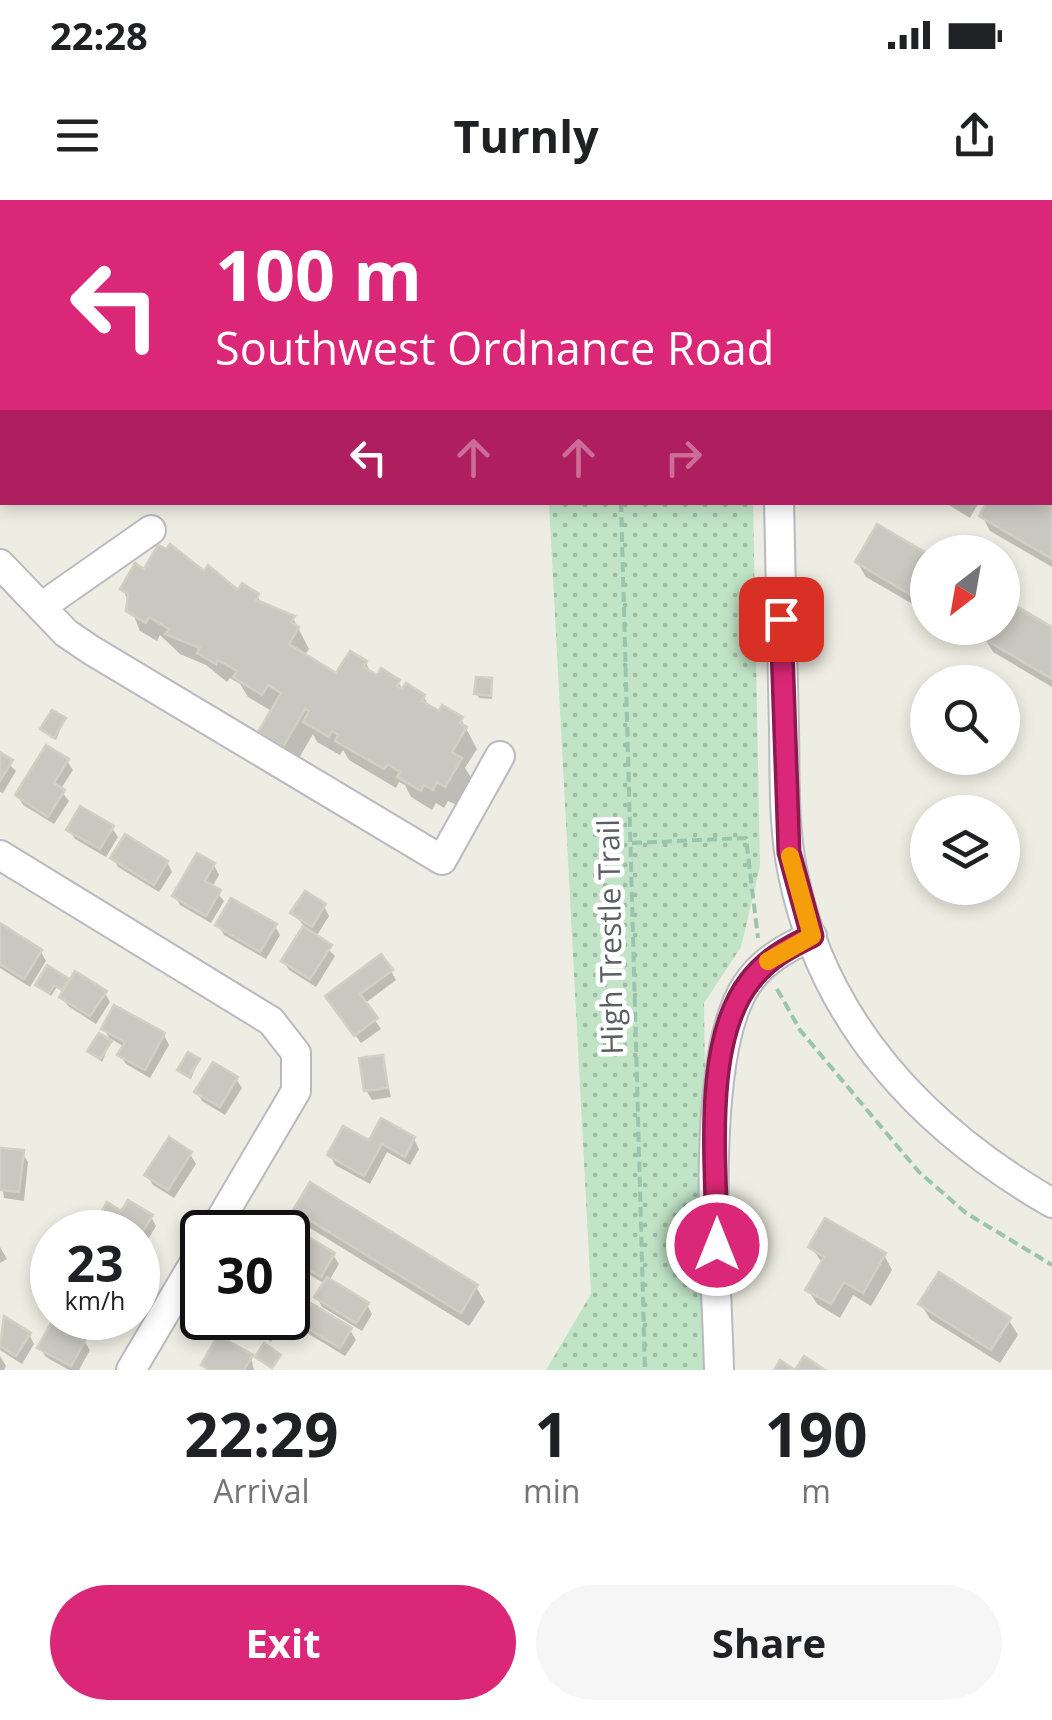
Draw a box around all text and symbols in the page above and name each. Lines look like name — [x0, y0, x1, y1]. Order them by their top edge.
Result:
text: 22:28 — [50, 9, 148, 61]
text: Turnly — [454, 105, 598, 166]
icon: menu — [50, 108, 105, 163]
icon: share — [947, 108, 1002, 163]
text: 100 m — [215, 226, 422, 322]
icon: left — [50, 240, 180, 370]
text: Southwest Ordnance Road — [215, 317, 774, 378]
icon: left — [341, 430, 396, 485]
icon: ahead — [446, 430, 501, 485]
icon: ahead — [551, 430, 606, 485]
icon: right — [656, 430, 711, 485]
north arrow — [910, 535, 1020, 645]
map controls — [910, 535, 1020, 905]
pin — [739, 577, 824, 662]
icon: arrive — [754, 592, 809, 647]
button: search — [910, 665, 1020, 775]
button: layers — [910, 795, 1020, 905]
street label: High Trestle Trail — [587, 819, 632, 1055]
position arrow — [665, 1193, 769, 1297]
speed limit sign: 30 — [180, 1210, 310, 1340]
text: 23 — [66, 1229, 124, 1297]
text: km/h — [65, 1283, 125, 1317]
text: 22:29 — [184, 1393, 339, 1475]
text: 1 — [535, 1393, 569, 1475]
text: 190 — [765, 1393, 868, 1475]
text: Arrival — [213, 1469, 310, 1512]
text: min — [523, 1469, 580, 1512]
text: m — [801, 1469, 831, 1512]
button: Exit — [50, 1585, 516, 1700]
button: Share — [536, 1585, 1002, 1700]

